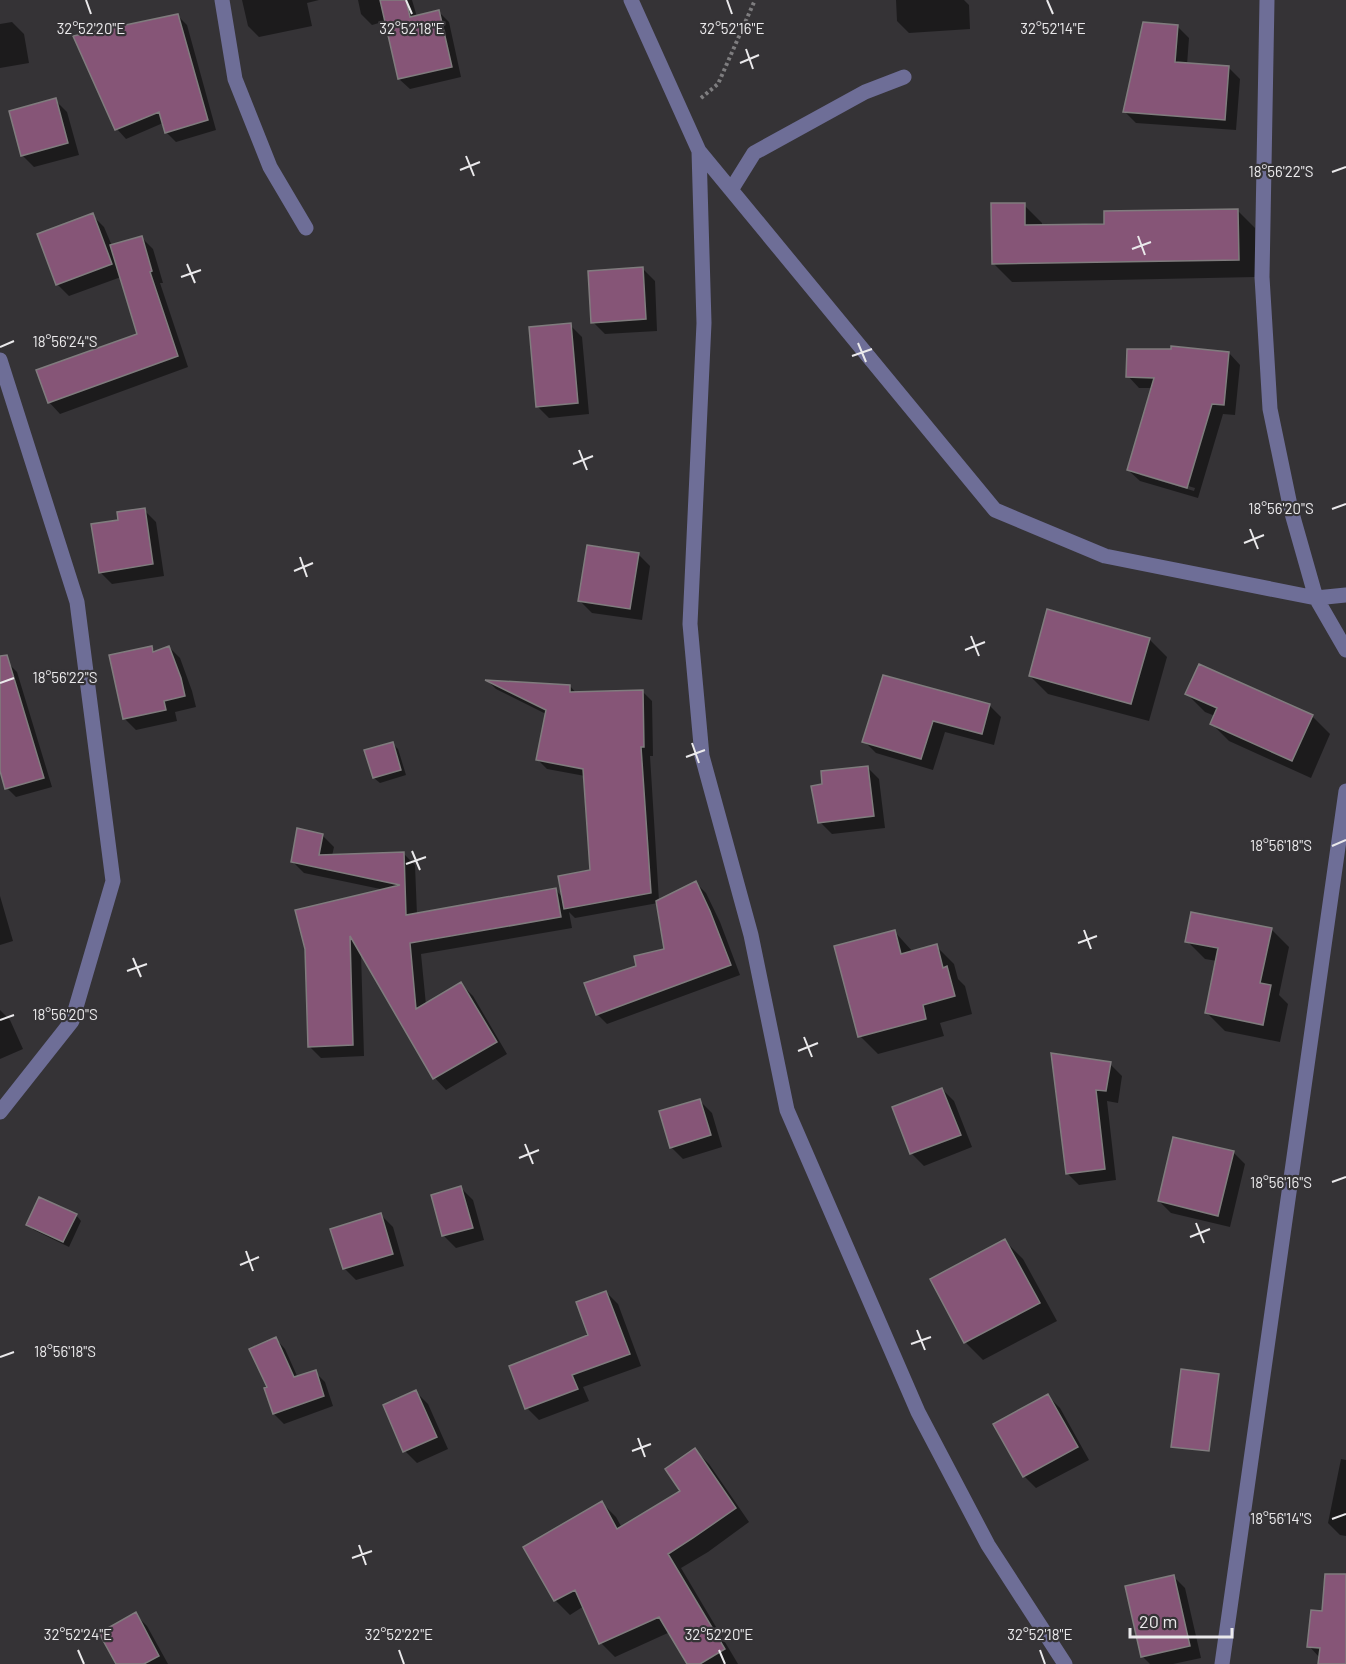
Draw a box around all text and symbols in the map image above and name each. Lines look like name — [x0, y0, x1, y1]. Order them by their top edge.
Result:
text: 32°52'20"E — [57, 19, 125, 37]
text: 32°52'18"E — [379, 19, 445, 37]
text: 32°52'16"E — [699, 19, 765, 37]
text: 32°52'14"E — [1020, 19, 1086, 37]
text: 18°56'22"S — [1249, 162, 1313, 180]
text: 18°56'24"S — [33, 332, 97, 350]
text: 18°56'20"S — [1248, 499, 1314, 517]
text: 18°56'22"S — [33, 668, 97, 686]
text: 18°56'18"S — [1250, 836, 1312, 854]
text: 18°56'20"S — [32, 1005, 98, 1023]
text: 18°56'16"S — [1250, 1173, 1312, 1191]
text: 18°56'18"S — [34, 1342, 96, 1360]
text: 18°56'14"S — [1250, 1509, 1312, 1527]
scale bar — [1130, 1601, 1232, 1639]
text: 20 m — [1139, 1610, 1177, 1632]
text: 32°52'24"E — [44, 1625, 112, 1643]
text: 32°52'22"E — [365, 1625, 433, 1643]
text: 32°52'20"E — [685, 1625, 753, 1643]
text: 32°52'18"E — [1007, 1625, 1073, 1643]

